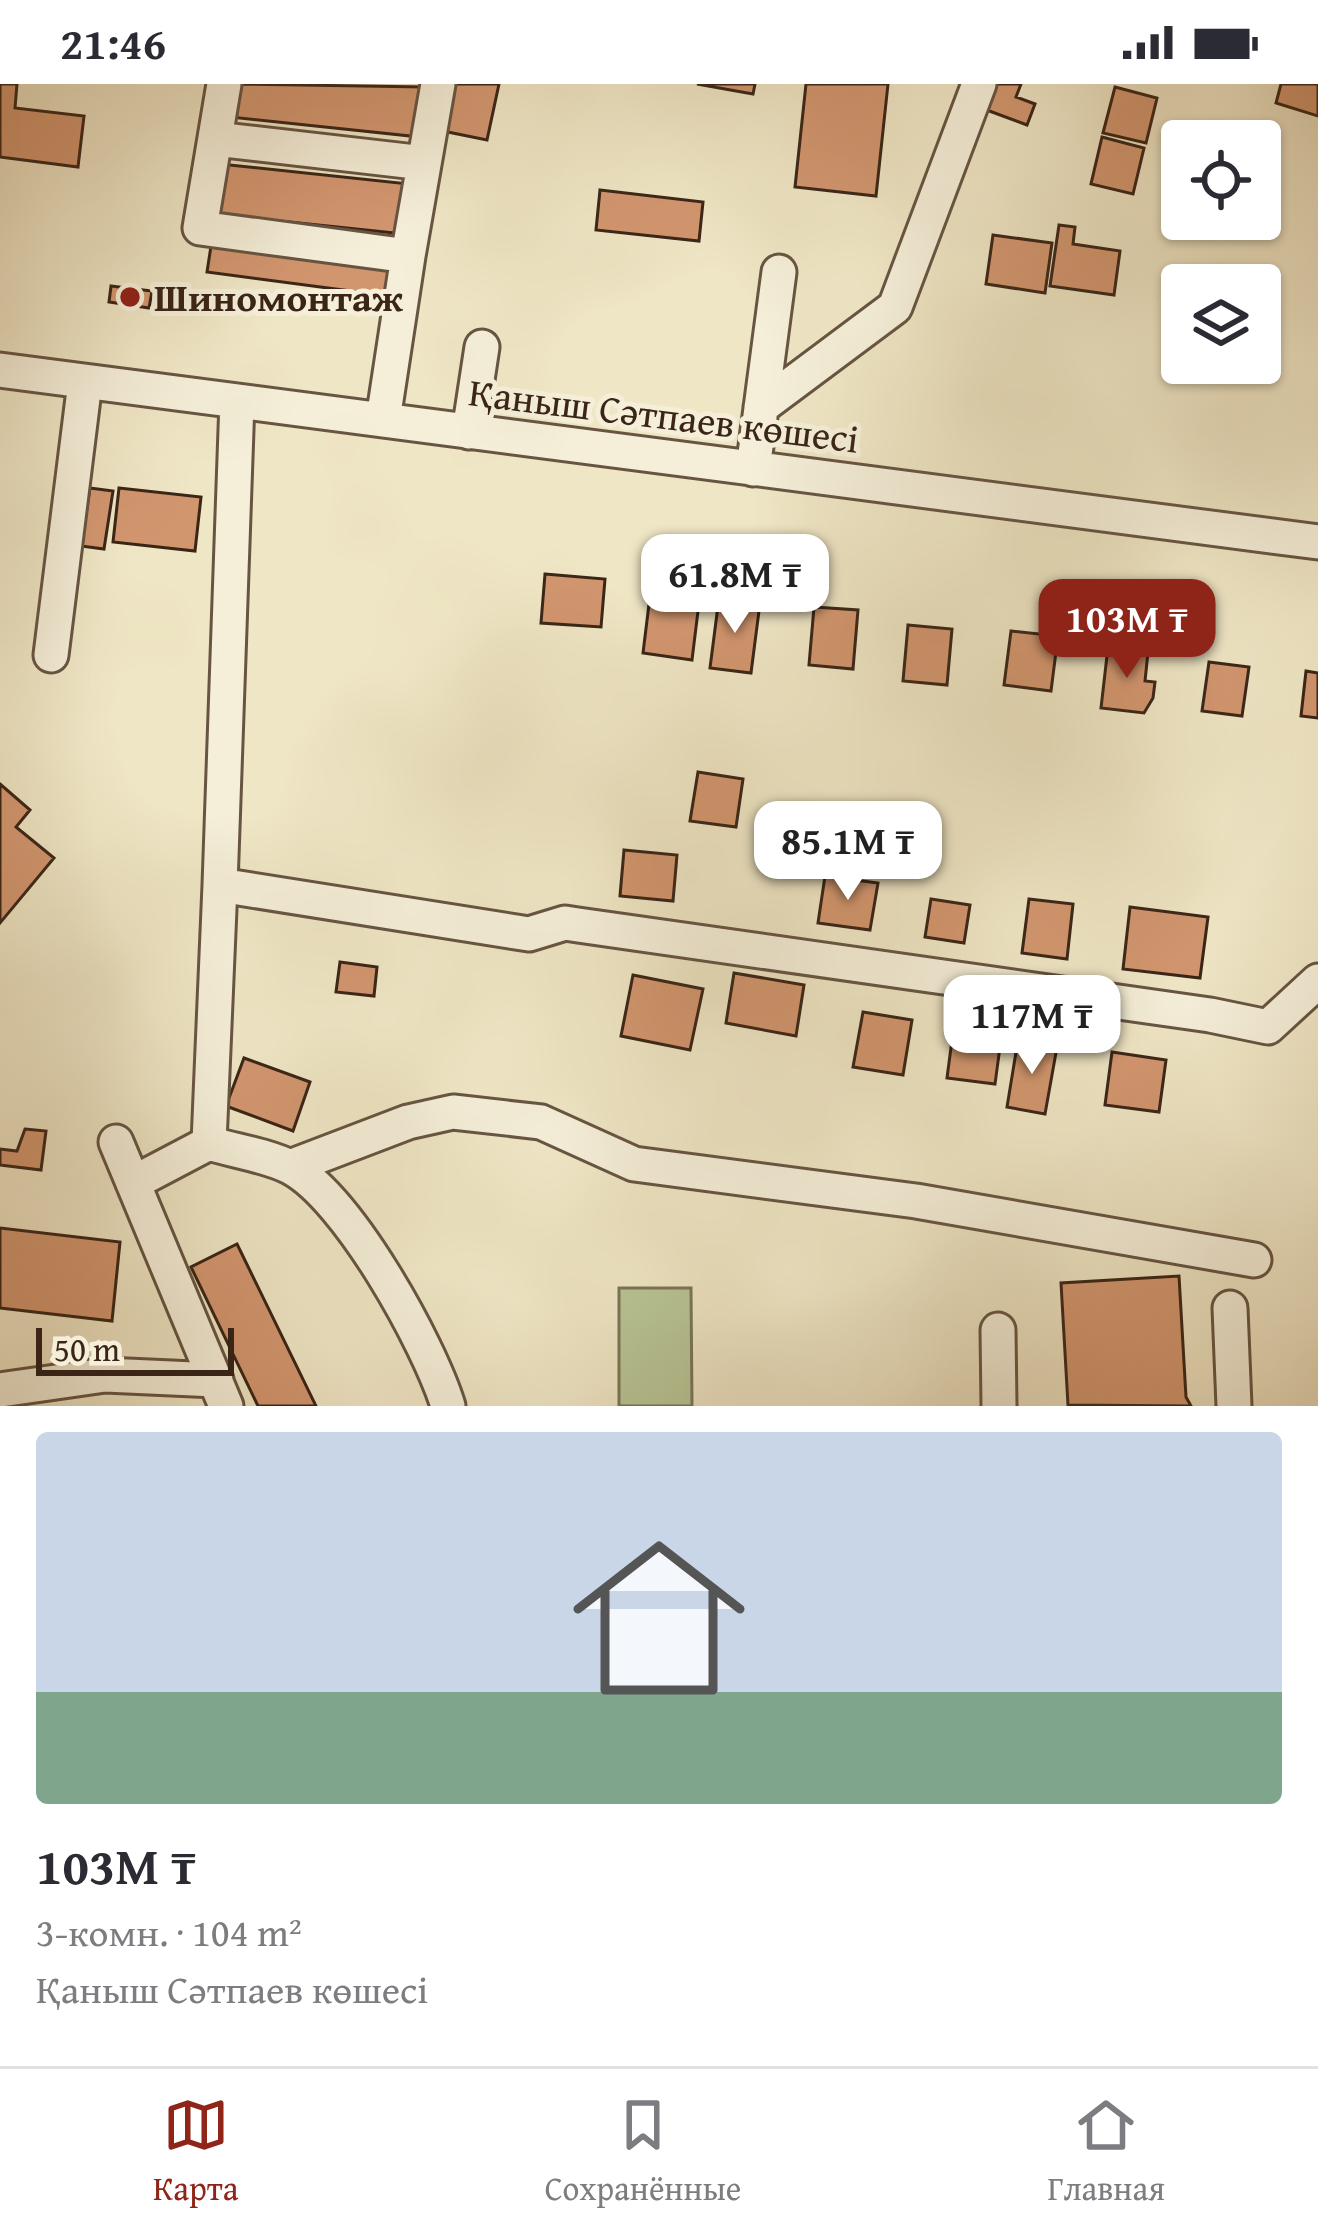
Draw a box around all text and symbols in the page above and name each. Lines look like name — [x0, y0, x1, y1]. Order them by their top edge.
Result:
text: 21:46 — [60, 10, 166, 75]
map controls — [1161, 120, 1281, 384]
button: locate — [1161, 120, 1281, 240]
button: layers — [1161, 264, 1281, 384]
place label: Шиномонтаж — [154, 268, 403, 325]
marker: Шиномонтаж — [117, 284, 143, 310]
street label: Қаныш Сәтпаев көшесі — [466, 362, 862, 467]
pin: 61.8M ₸ — [624, 534, 846, 636]
text: 61.8M ₸ — [668, 544, 802, 601]
pin: 103M ₸ — [1029, 579, 1225, 681]
text: 103M ₸ — [1066, 589, 1188, 646]
pin: 85.1M ₸ — [737, 801, 959, 903]
text: 85.1M ₸ — [781, 811, 915, 868]
pin: 117M ₸ — [934, 975, 1130, 1077]
text: 117M ₸ — [971, 985, 1093, 1042]
scale bar — [36, 1322, 234, 1375]
text: 50 m — [54, 1325, 120, 1373]
icon: home — [551, 1510, 767, 1726]
text: 103M ₸ — [36, 1828, 197, 1903]
text: 3-комн. · 104 m² — [36, 1903, 302, 1960]
text: Қаныш Сәтпаев көшесі — [36, 1960, 428, 2017]
tab: Карта — [153, 2092, 239, 2212]
tab: Сохранённые — [545, 2092, 741, 2212]
tab: Главная — [1047, 2092, 1165, 2212]

